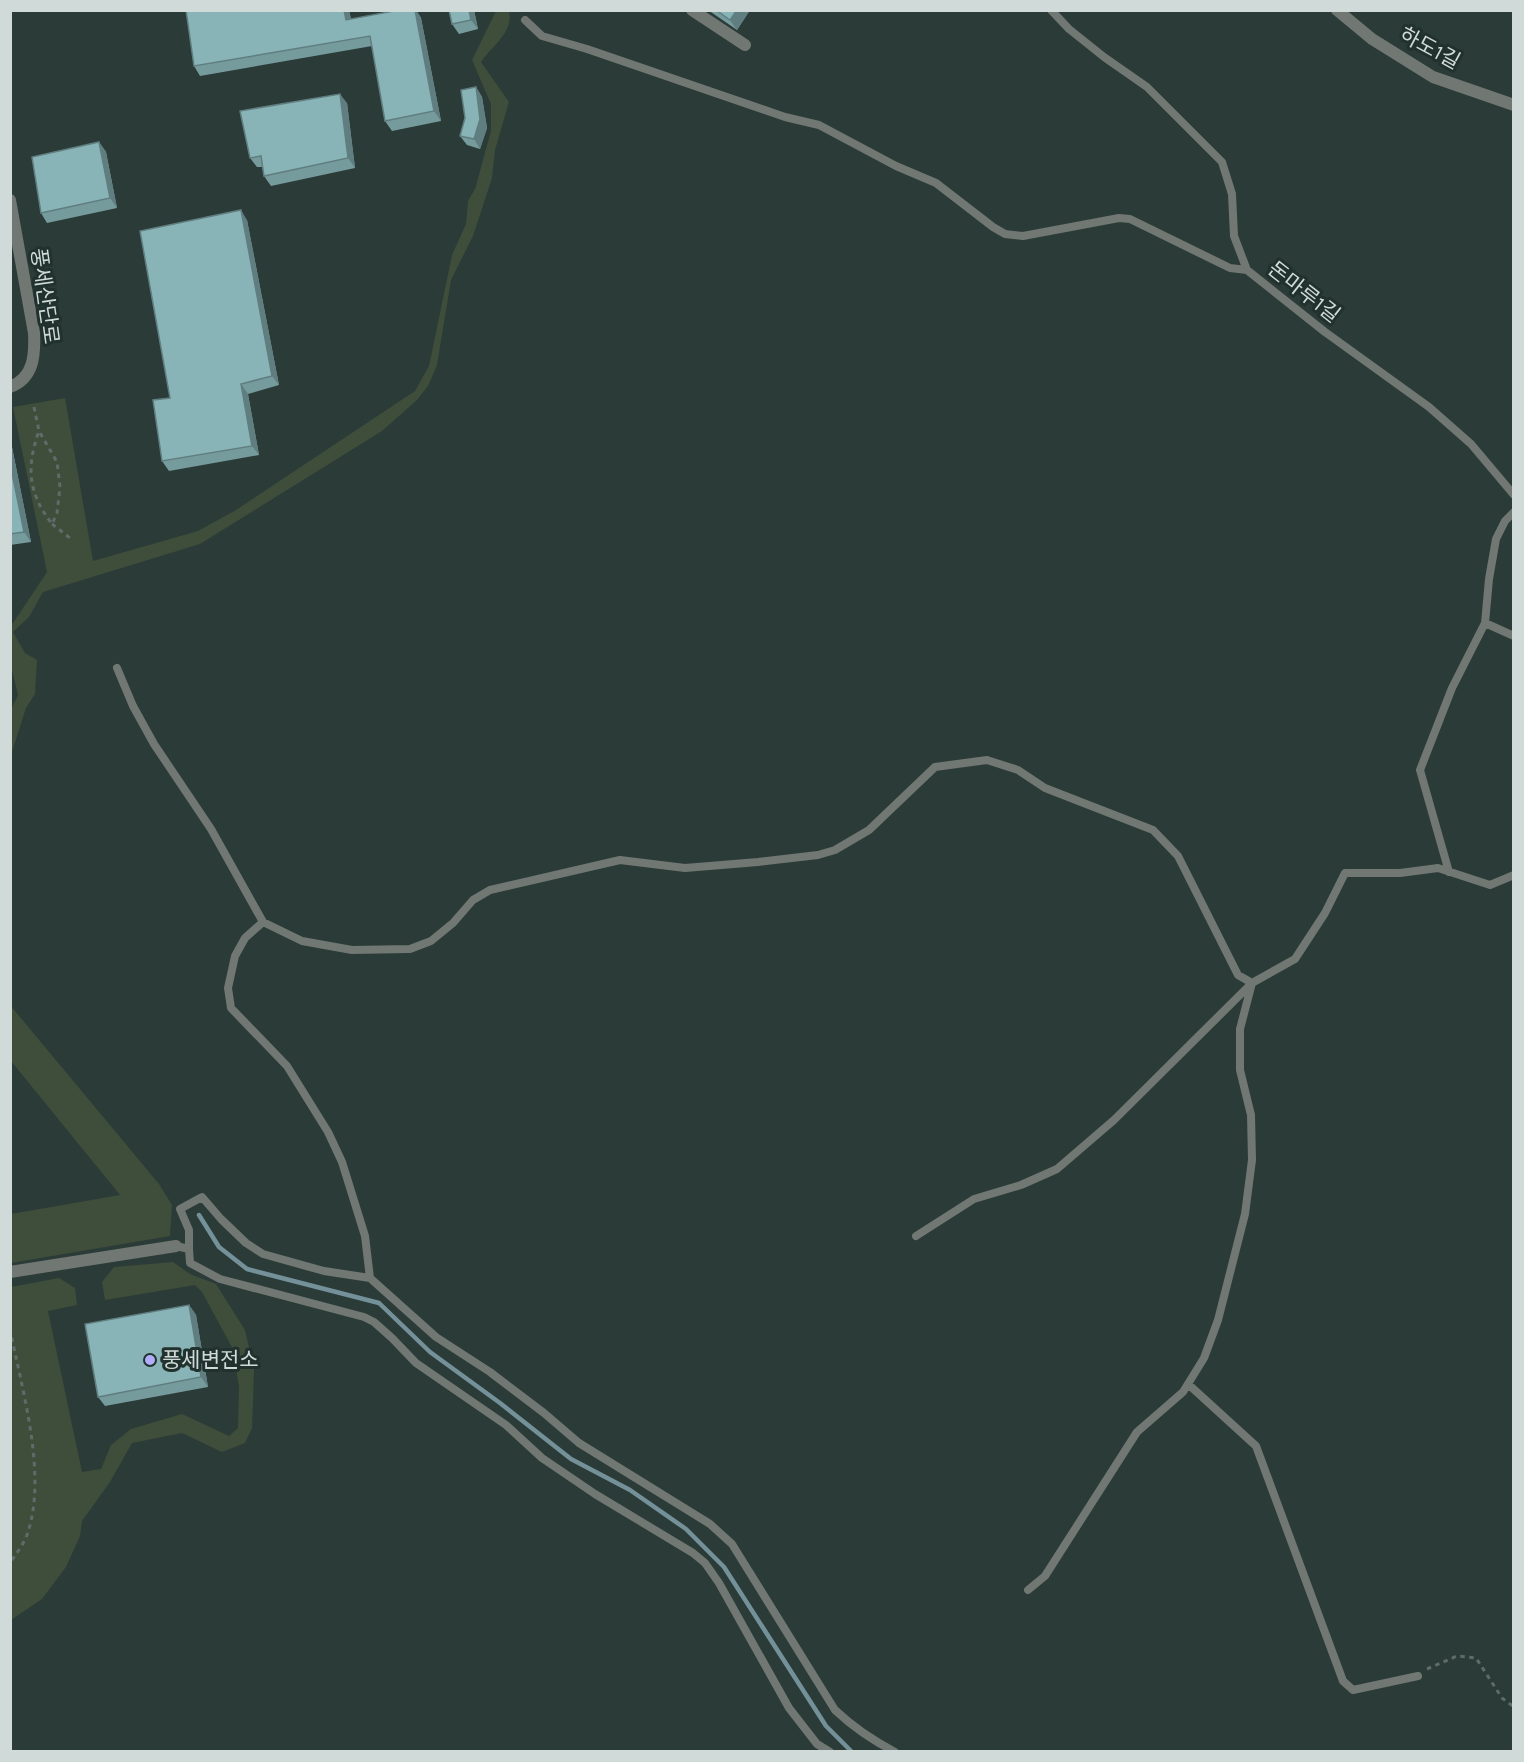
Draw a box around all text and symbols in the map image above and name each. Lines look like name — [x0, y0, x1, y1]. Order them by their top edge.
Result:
street label: 하도1길 — [1396, 22, 1464, 74]
street label: 풍세산단로 — [26, 246, 64, 346]
street label: 돈마루1길 — [1263, 257, 1345, 327]
place label: 풍세변전소 — [162, 1348, 259, 1372]
marker: 풍세변전소 — [143, 1353, 157, 1367]

